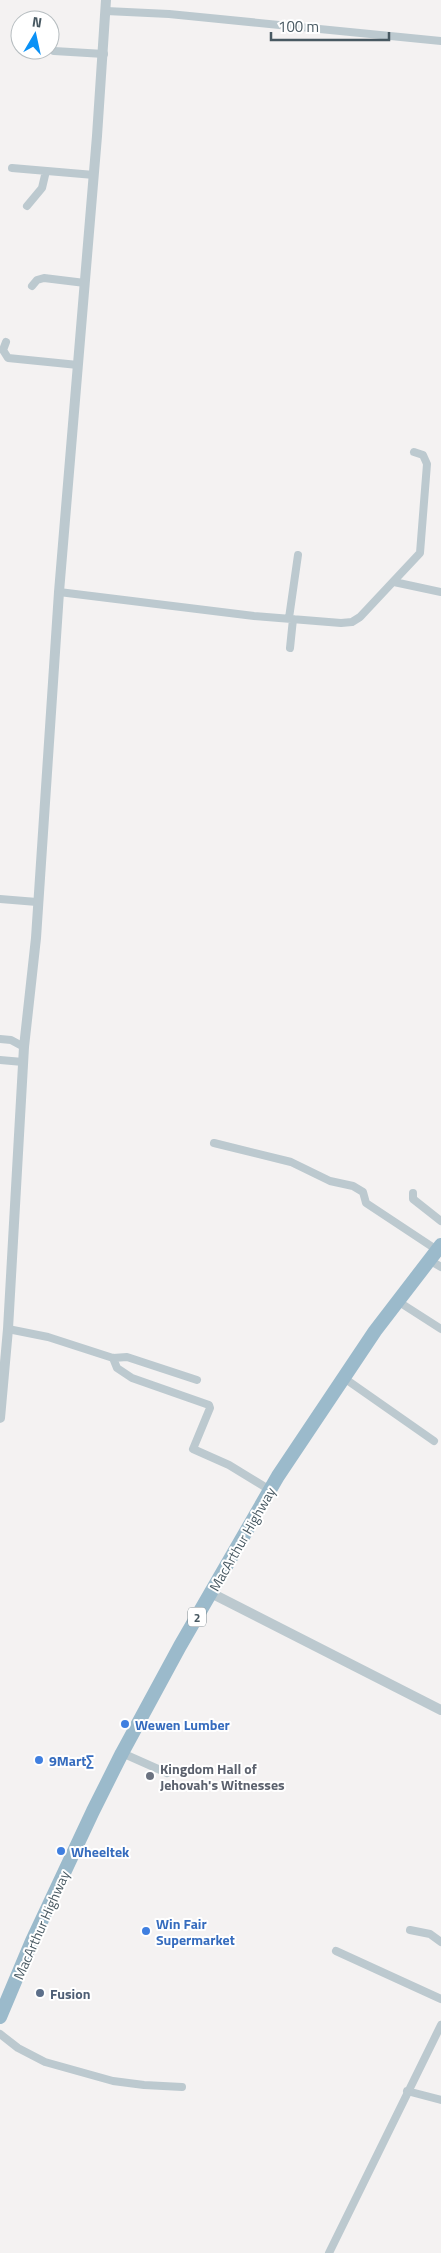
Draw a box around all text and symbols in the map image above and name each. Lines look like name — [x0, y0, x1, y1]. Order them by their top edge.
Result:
north arrow — [10, 10, 60, 60]
scale bar — [271, 10, 388, 42]
text: N — [31, 11, 44, 33]
text: 100 m — [278, 15, 319, 38]
street label: MacArthur Highway — [204, 1483, 281, 1595]
road number: 2 — [188, 1608, 206, 1626]
place label: Wewen Lumber — [135, 1714, 230, 1735]
marker: Wewen Lumber — [119, 1718, 131, 1730]
place label: 9Mart∑ — [49, 1750, 94, 1771]
marker: 9Mart∑ — [33, 1754, 45, 1766]
place label: Kingdom Hall of Jehovah's Witnesses — [160, 1758, 285, 1795]
marker: Kingdom Hall of Jehovah's Witnesses — [144, 1770, 156, 1782]
place label: Wheeltek — [71, 1841, 130, 1862]
marker: Wheeltek — [55, 1845, 67, 1857]
street label: MacArthur Highway — [8, 1867, 75, 1983]
place label: Win Fair Supermarket — [156, 1913, 235, 1950]
marker: Win Fair Supermarket — [140, 1925, 152, 1937]
place label: Fusion — [50, 1983, 90, 2004]
marker: Fusion — [34, 1987, 46, 1999]

